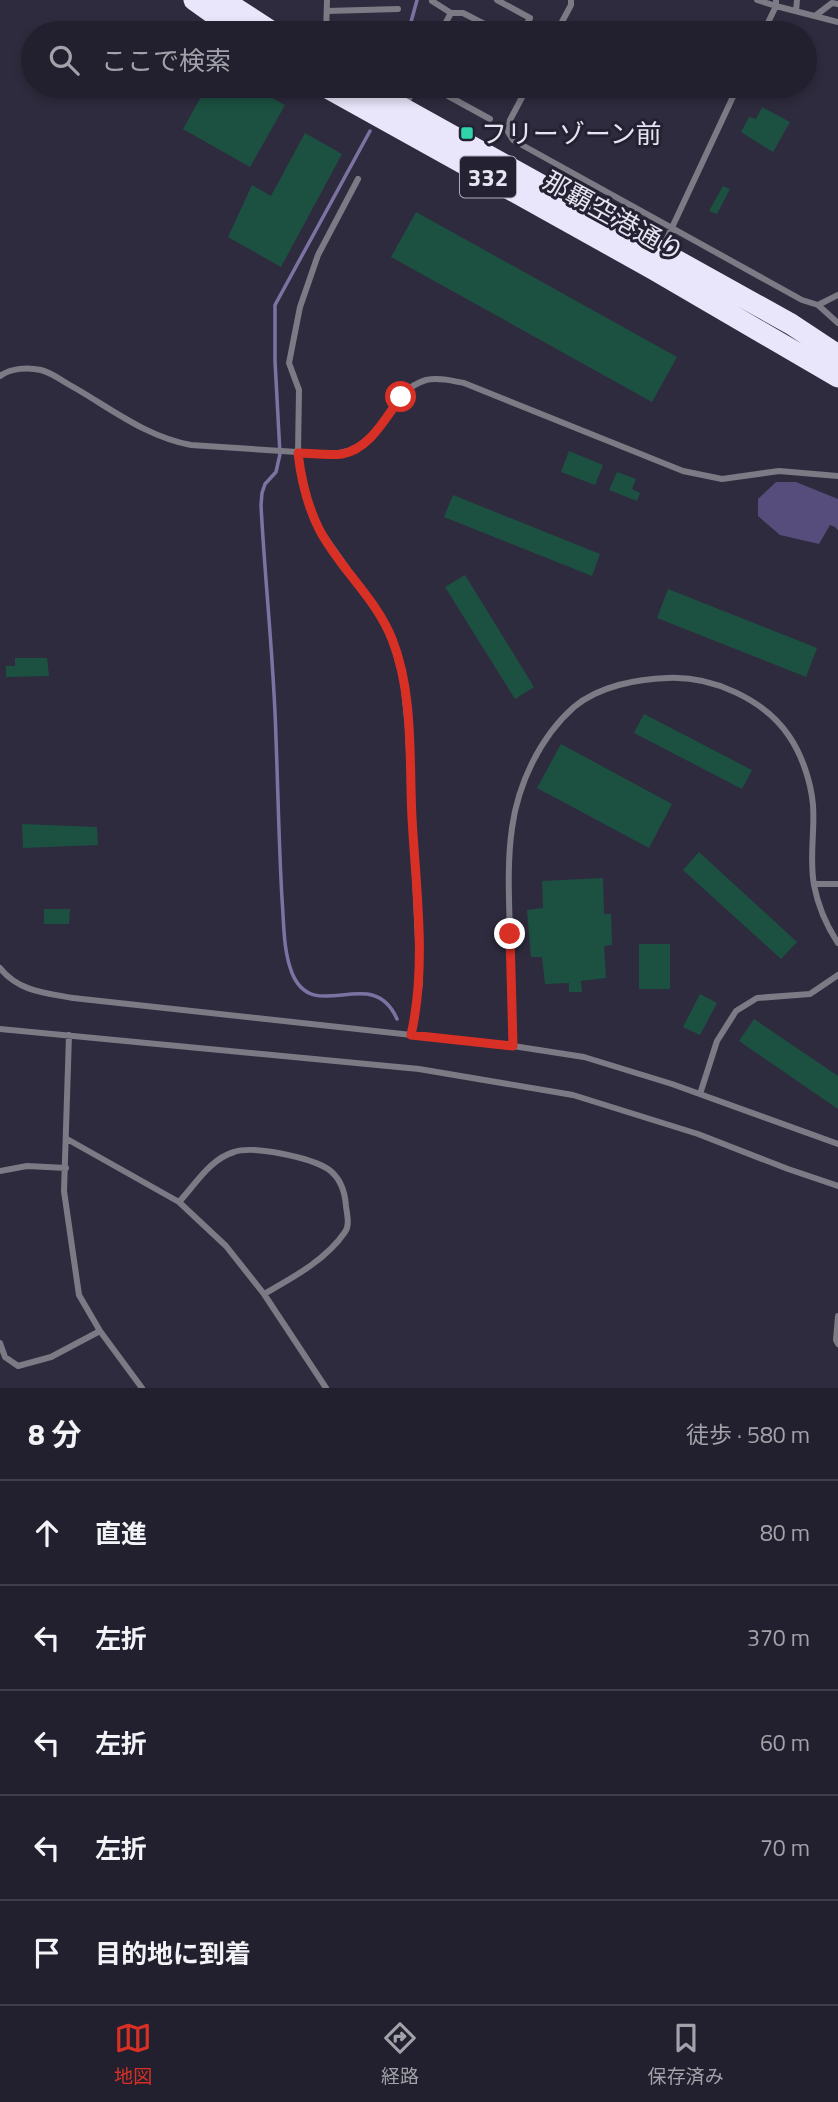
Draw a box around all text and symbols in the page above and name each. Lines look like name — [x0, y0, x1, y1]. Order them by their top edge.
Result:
search box — [21, 21, 817, 98]
icon: search — [45, 41, 83, 79]
text: ここで検索 — [101, 41, 231, 80]
place label: フリーゾーン前 — [481, 114, 662, 153]
marker: フリーゾーン前 — [459, 125, 475, 141]
road number: 332 — [460, 156, 516, 197]
street label: 那覇空港通り — [536, 161, 692, 271]
route start — [385, 381, 416, 412]
route end — [494, 918, 525, 949]
text: 8 分 — [28, 1411, 81, 1457]
text: 徒歩 · 580 m — [686, 1417, 810, 1452]
icon: ahead — [28, 1514, 66, 1552]
text: 直進 — [95, 1514, 147, 1553]
text: 80 m — [760, 1515, 810, 1550]
icon: left — [28, 1619, 66, 1657]
text: 左折 — [95, 1619, 147, 1658]
text: 370 m — [747, 1620, 810, 1655]
icon: left — [28, 1724, 66, 1762]
text: 左折 — [95, 1724, 147, 1763]
text: 60 m — [760, 1725, 810, 1760]
icon: left — [28, 1829, 66, 1867]
text: 左折 — [95, 1829, 147, 1868]
text: 70 m — [760, 1830, 810, 1865]
icon: arrive — [28, 1934, 66, 1972]
text: 目的地に到着 — [95, 1934, 251, 1973]
tab: 地図 — [114, 2019, 152, 2090]
tab: 経路 — [381, 2019, 419, 2090]
tab: 保存済み — [648, 2019, 724, 2090]

